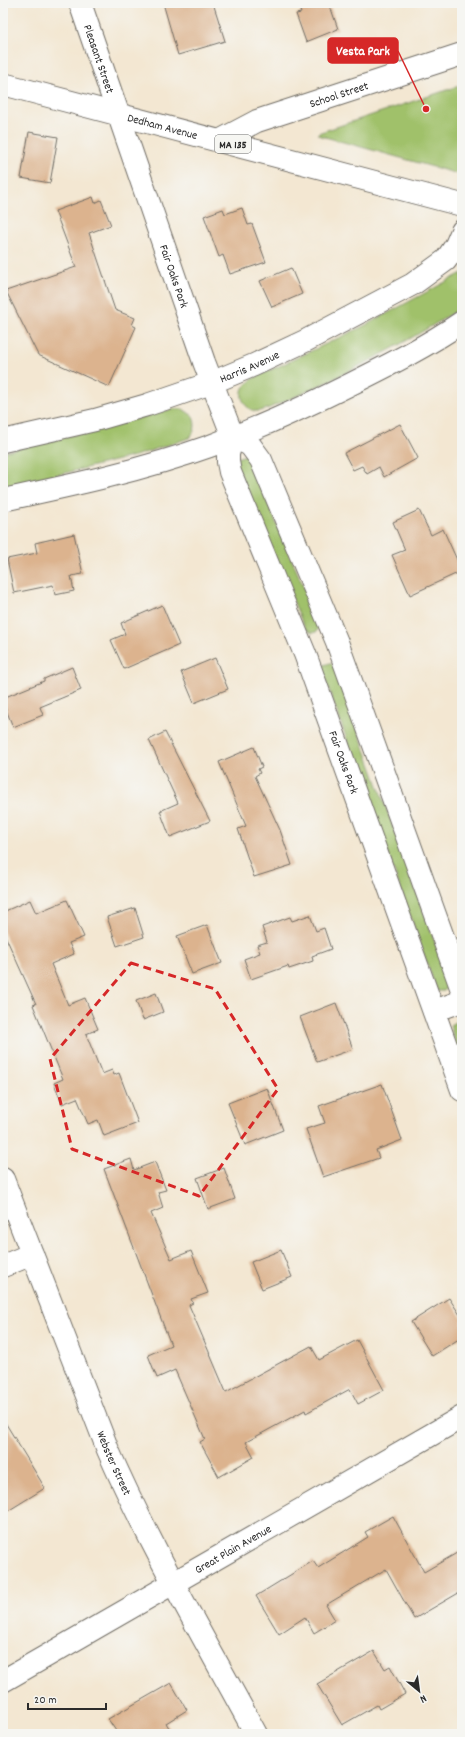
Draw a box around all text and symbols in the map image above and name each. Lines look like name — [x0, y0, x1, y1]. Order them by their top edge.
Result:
street label: Pleasant Street — [78, 23, 118, 97]
callout: Vesta Park — [328, 38, 398, 63]
text: Vesta Park — [336, 43, 390, 62]
street label: School Street — [308, 78, 371, 113]
street label: Dedham Avenue — [125, 110, 199, 145]
road number: MA 135 — [215, 135, 251, 153]
street label: Fair Oaks Park — [154, 243, 192, 311]
street label: Harris Avenue — [218, 347, 283, 388]
street label: Fair Oaks Park — [323, 729, 362, 797]
street label: Webster Street — [91, 1429, 135, 1499]
street label: Great Plain Avenue — [192, 1521, 275, 1579]
north arrow — [399, 1671, 439, 1711]
scale bar — [28, 1685, 106, 1711]
text: N — [416, 1690, 429, 1707]
text: 20 m — [34, 1692, 57, 1709]

